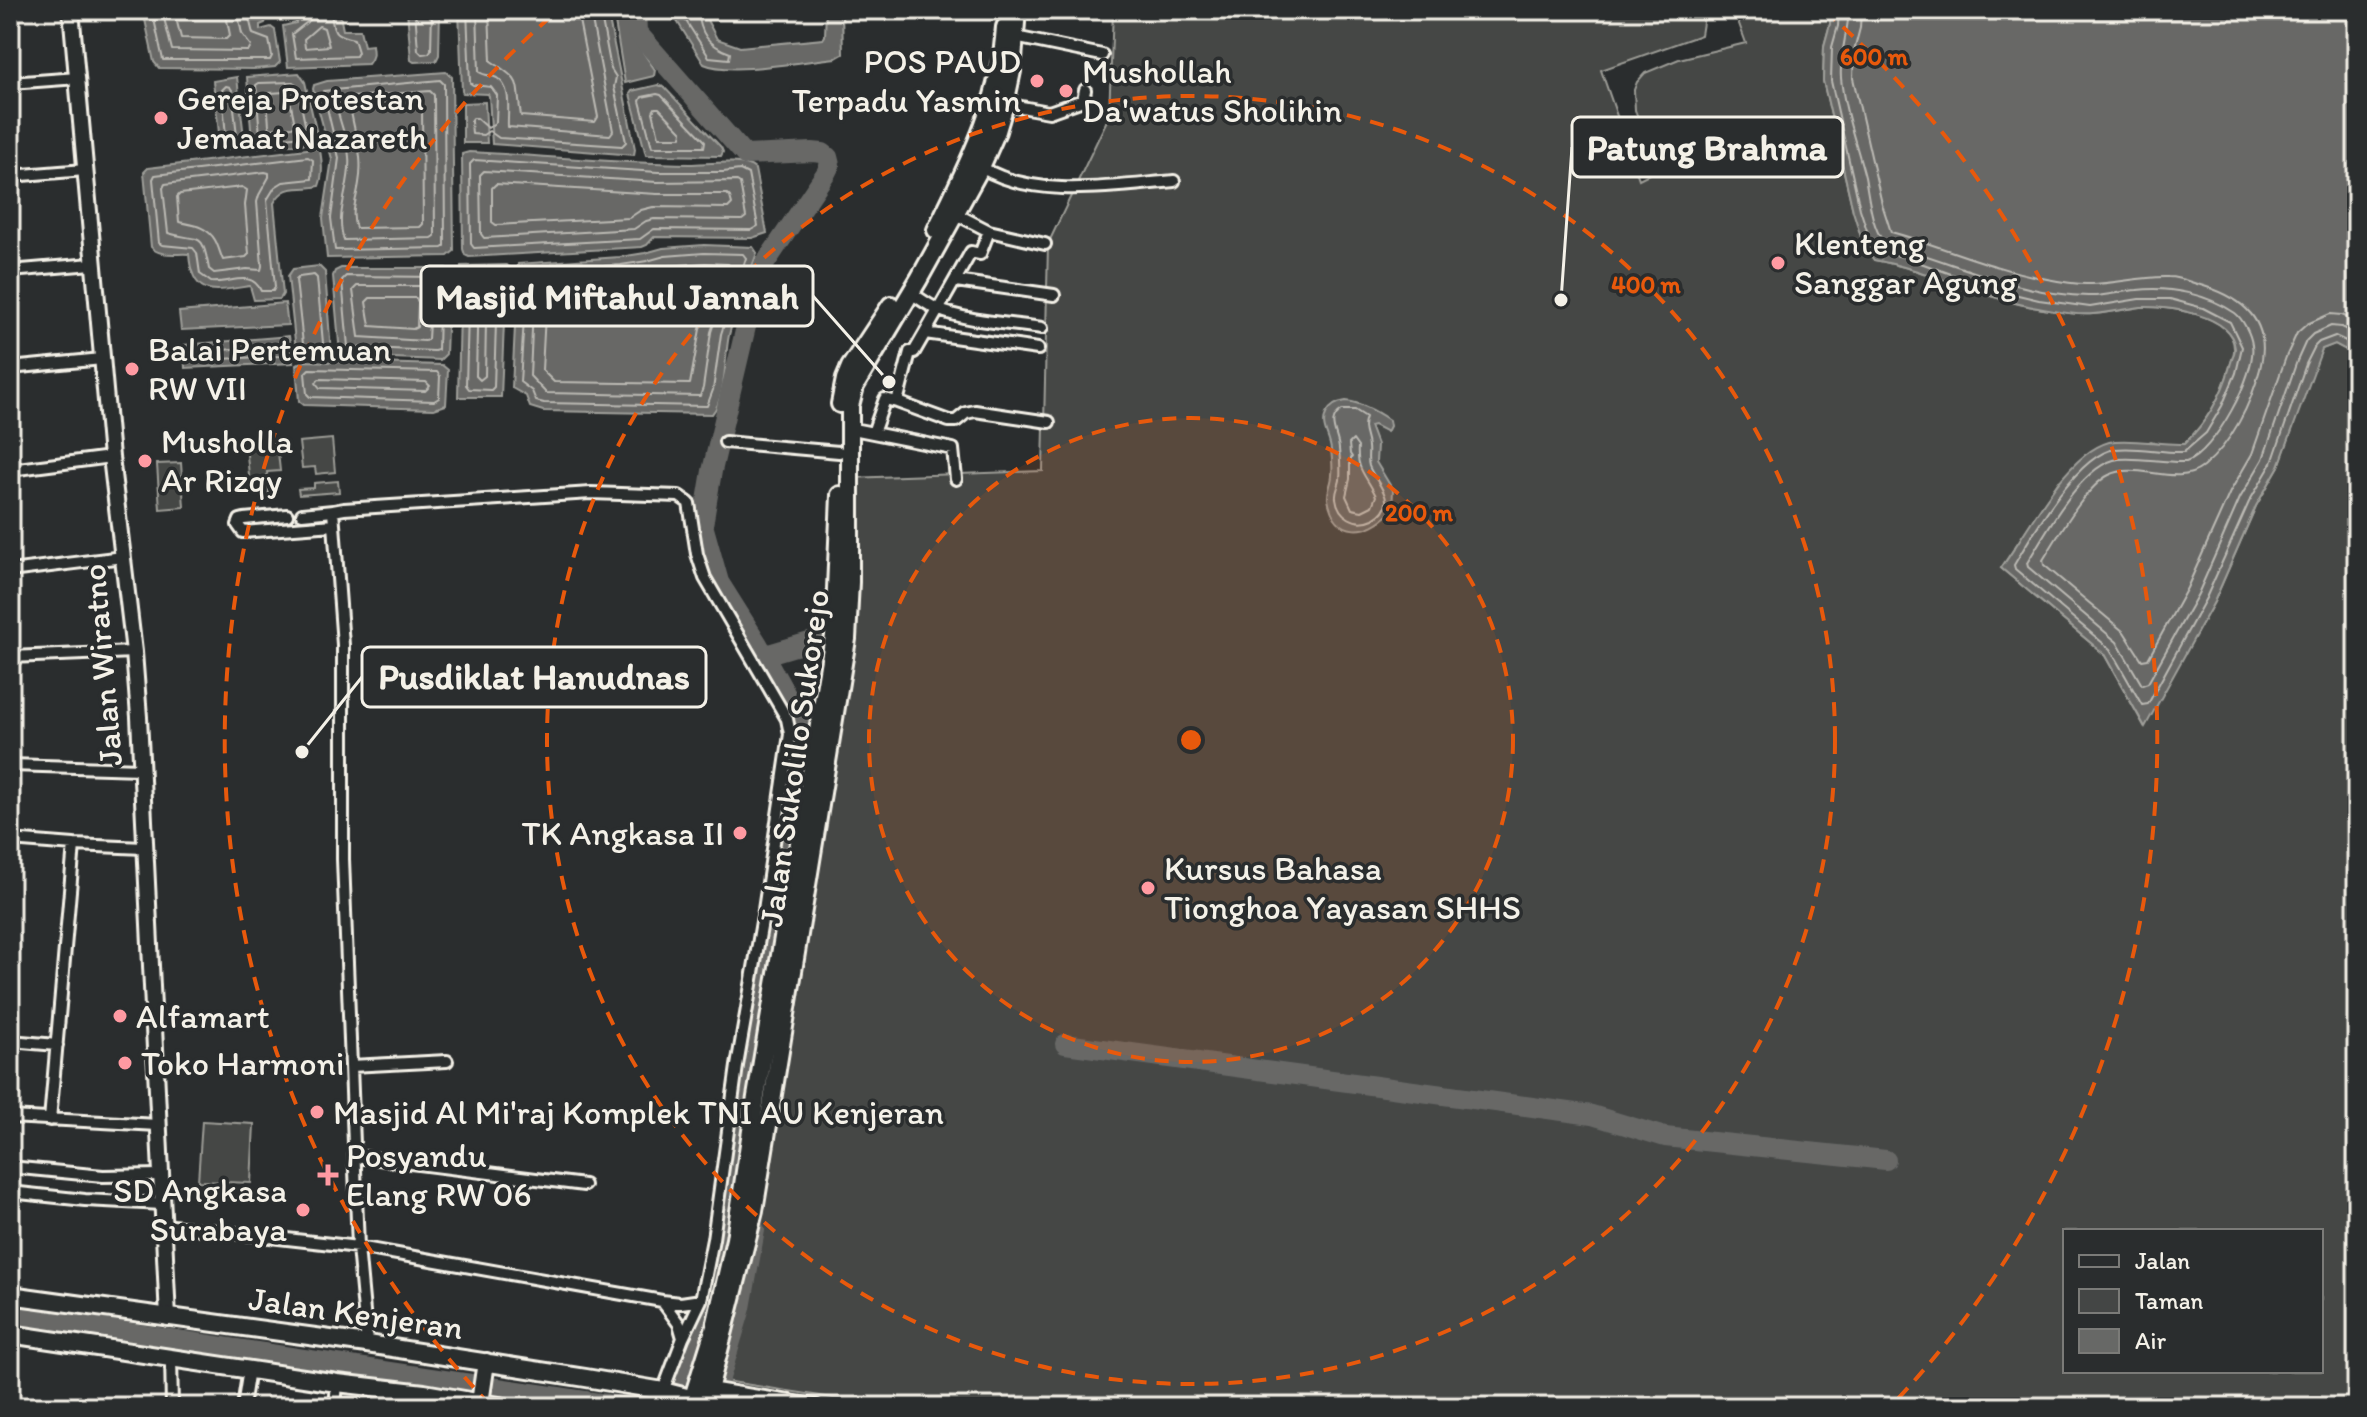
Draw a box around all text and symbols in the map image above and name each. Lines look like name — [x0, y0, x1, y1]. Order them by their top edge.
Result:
place label: POS PAUD Terpadu Yasmin — [792, 41, 1021, 121]
text: 600 m — [1840, 42, 1909, 71]
place label: Mushollah Da'watus Sholihin — [1082, 51, 1342, 131]
marker: POS PAUD Terpadu Yasmin — [1028, 72, 1046, 90]
place label: Gereja Protestan Jemaat Nazareth — [177, 78, 427, 158]
marker: Mushollah Da'watus Sholihin — [1057, 82, 1075, 100]
marker: Gereja Protestan Jemaat Nazareth — [152, 109, 170, 127]
callout: Patung Brahma — [1572, 117, 1843, 177]
text: Patung Brahma — [1587, 126, 1828, 169]
place label: Klenteng Sanggar Agung — [1794, 223, 2018, 303]
marker: Klenteng Sanggar Agung — [1769, 254, 1787, 272]
callout: Masjid Miftahul Jannah — [421, 266, 813, 326]
text: 400 m — [1611, 270, 1682, 299]
text: Masjid Miftahul Jannah — [435, 275, 799, 318]
place label: Balai Pertemuan RW VII — [148, 329, 391, 409]
marker: Balai Pertemuan RW VII — [123, 360, 141, 378]
place label: Musholla Ar Rizqy — [161, 421, 294, 501]
marker: Musholla Ar Rizqy — [136, 452, 154, 470]
text: 200 m — [1385, 498, 1454, 527]
street label: Jalan Wiratno — [73, 562, 131, 768]
street label: Jalan Sukolilo Sukorejo — [750, 587, 838, 929]
callout: Pusdiklat Hanudnas — [362, 647, 706, 707]
text: Pusdiklat Hanudnas — [378, 655, 690, 698]
centre of rings — [1177, 726, 1205, 754]
place label: TK Angkasa II — [521, 813, 724, 854]
marker: TK Angkasa II — [731, 824, 749, 842]
place label: Kursus Bahasa Tionghoa Yayasan SHHS — [1164, 848, 1521, 928]
marker: Kursus Bahasa Tionghoa Yayasan SHHS — [1139, 879, 1157, 897]
place label: Alfamart — [136, 996, 270, 1037]
marker: Alfamart — [111, 1007, 129, 1025]
place label: Toko Harmoni — [141, 1043, 345, 1084]
marker: Toko Harmoni — [116, 1054, 134, 1072]
place label: Masjid Al Mi'raj Komplek TNI AU Kenjeran — [333, 1092, 944, 1133]
marker: Masjid Al Mi'raj Komplek TNI AU Kenjeran — [308, 1103, 326, 1121]
place label: Posyandu Elang RW 06 — [346, 1135, 532, 1215]
marker: Posyandu Elang RW 06 — [317, 1164, 339, 1186]
place label: SD Angkasa Surabaya — [113, 1170, 287, 1250]
marker: SD Angkasa Surabaya — [294, 1201, 312, 1219]
legend — [2063, 1229, 2323, 1373]
text: Jalan — [2135, 1246, 2190, 1275]
street label: Jalan Kenjeran — [246, 1278, 466, 1348]
text: Taman — [2135, 1286, 2204, 1315]
text: Air — [2135, 1326, 2167, 1355]

